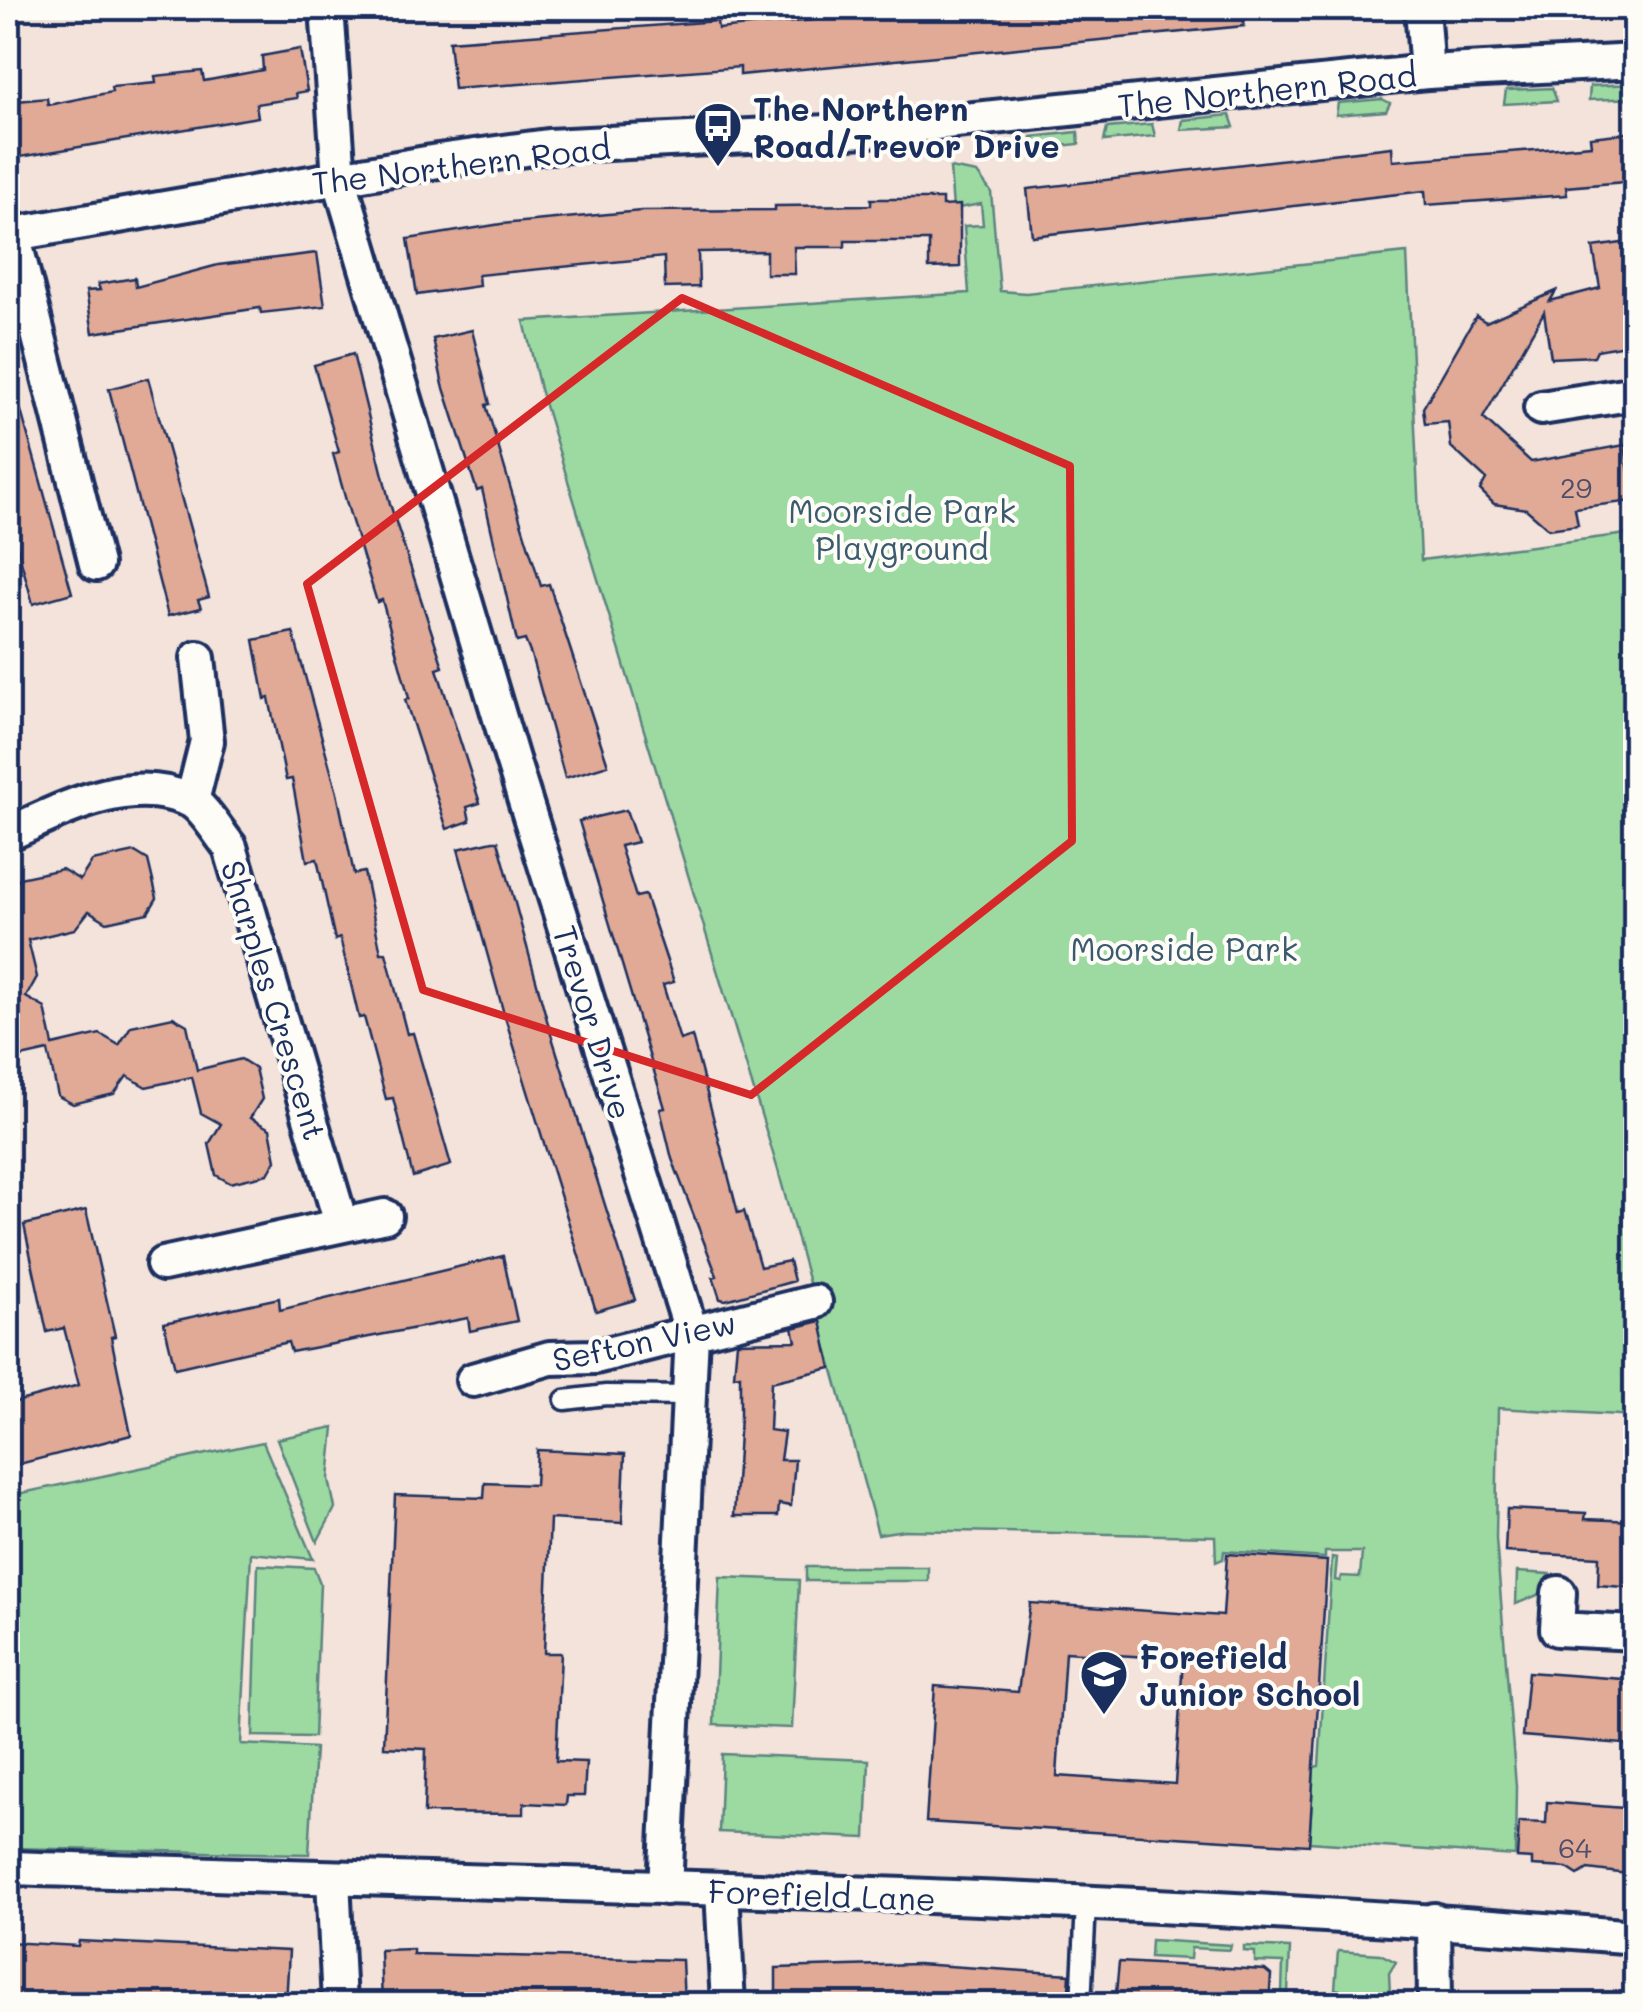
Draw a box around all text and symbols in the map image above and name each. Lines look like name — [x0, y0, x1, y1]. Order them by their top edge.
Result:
street label: The Northern Road — [1115, 52, 1419, 126]
place label: The Northern Road/Trevor Drive — [753, 87, 1060, 166]
bus stop icon: The Northern Road/Trevor Drive — [692, 100, 744, 168]
street label: The Northern Road — [309, 125, 613, 203]
house number: 29 — [1560, 469, 1592, 505]
park label: Moorside Park Playground — [788, 489, 1016, 569]
street label: Sharples Crescent — [213, 855, 337, 1145]
street label: Trevor Drive — [545, 920, 643, 1124]
park label: Moorside Park — [1070, 927, 1298, 969]
street label: Sefton View — [549, 1300, 739, 1380]
place label: Forefield Junior School — [1139, 1635, 1360, 1714]
school or university icon: Forefield Junior School — [1078, 1648, 1130, 1716]
house number: 64 — [1558, 1829, 1592, 1865]
street label: Forefield Lane — [708, 1869, 936, 1919]

